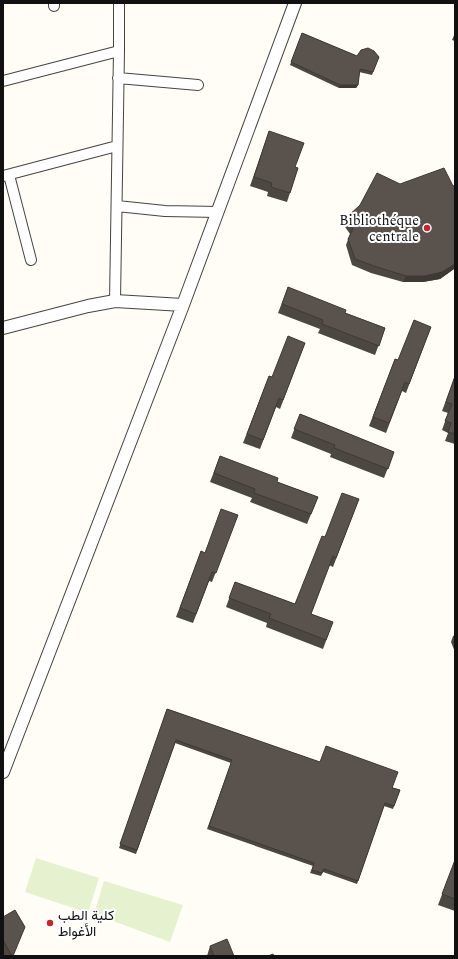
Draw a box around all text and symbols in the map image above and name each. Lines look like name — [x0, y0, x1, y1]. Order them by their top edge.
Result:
place label: Bibliothéque centrale — [339, 210, 419, 247]
marker: Bibliothéque centrale — [422, 223, 432, 233]
place label: كلية الطب الأغواط — [58, 905, 114, 942]
marker: كلية الطب الأغواط — [45, 918, 55, 928]

